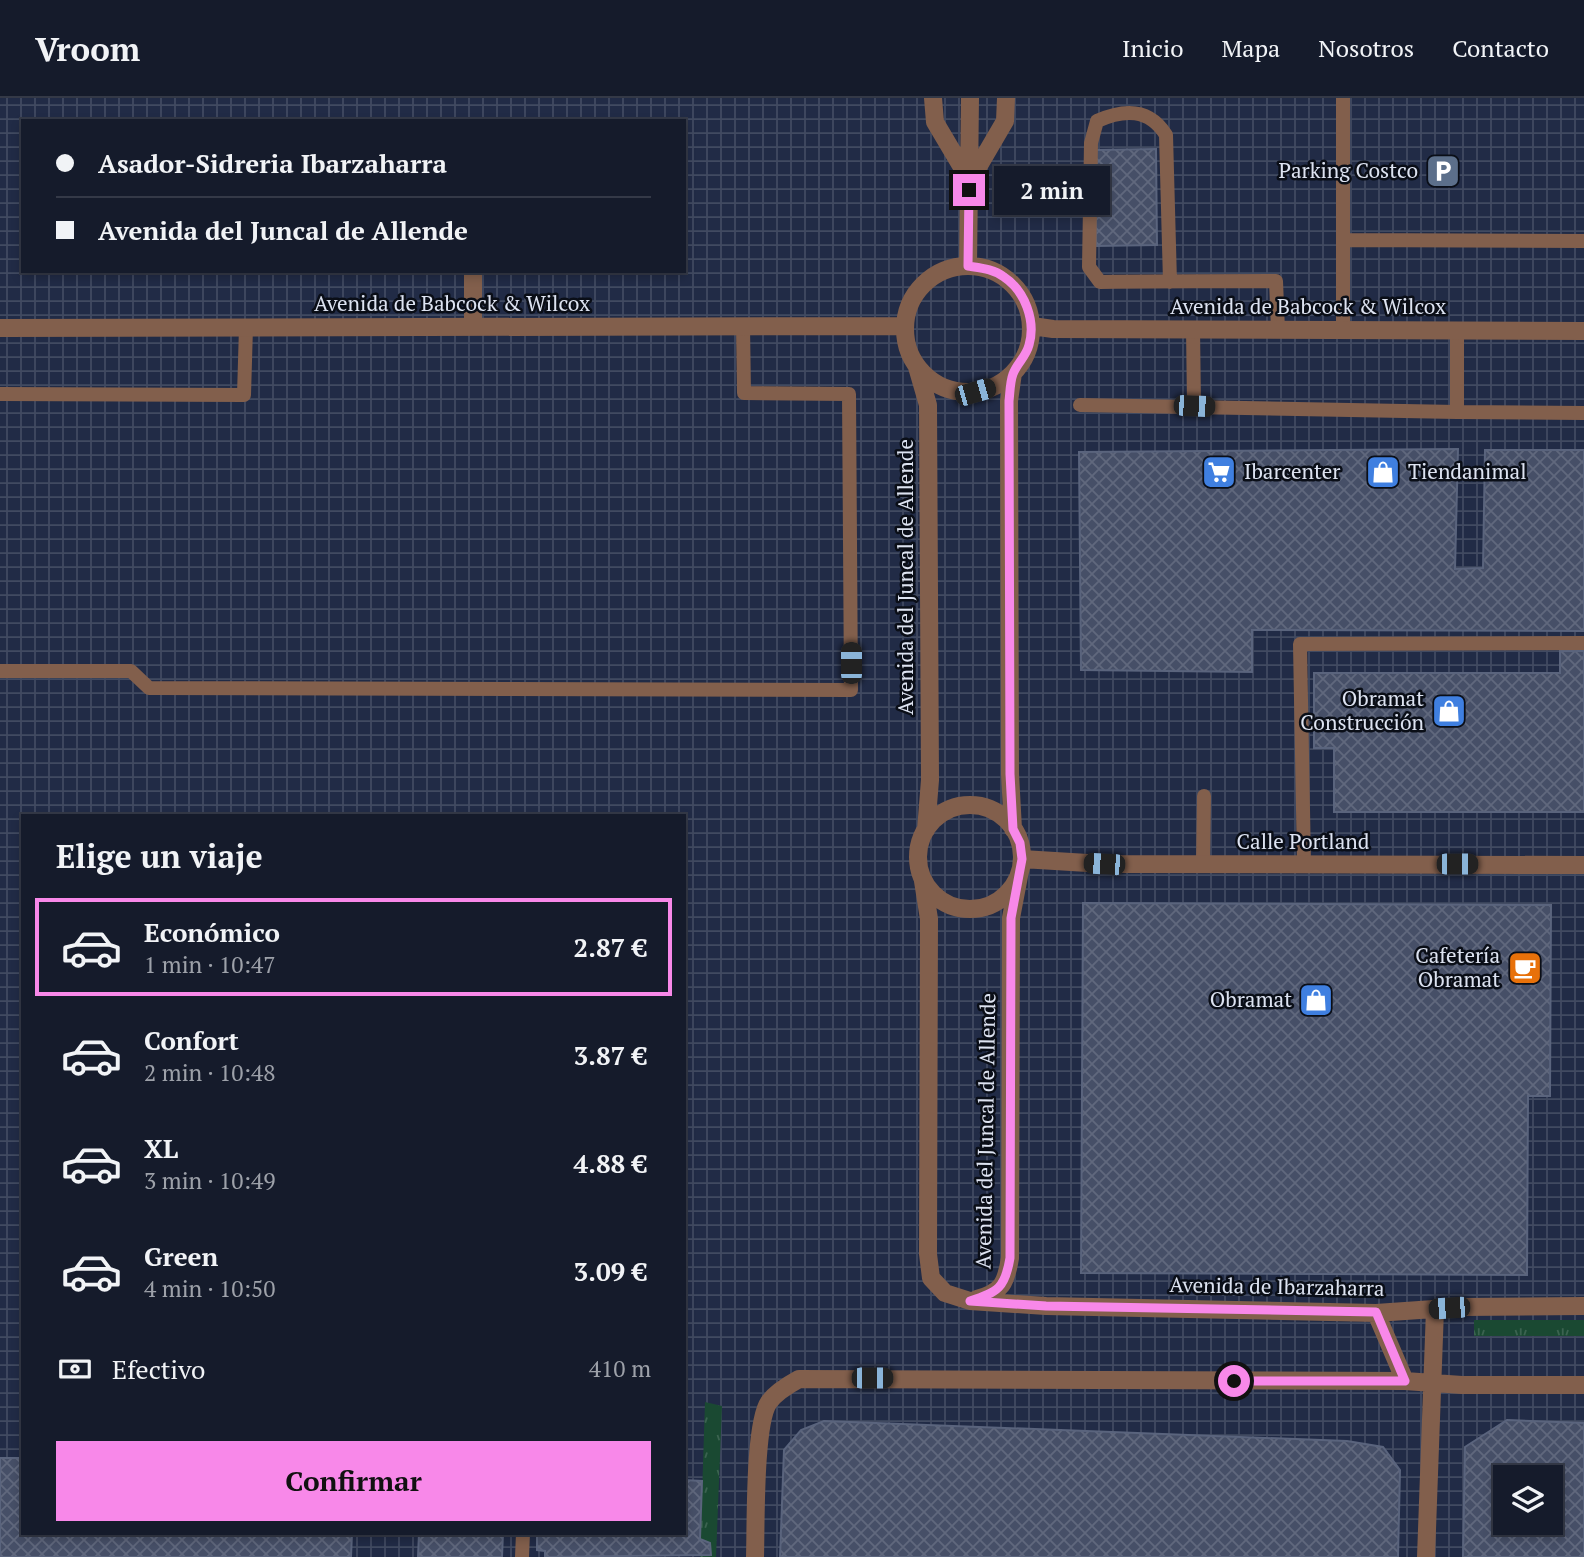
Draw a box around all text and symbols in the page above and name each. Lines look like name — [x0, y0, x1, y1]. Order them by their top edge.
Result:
text: Vroom — [35, 27, 140, 70]
text: Inicio — [1122, 32, 1184, 64]
text: Mapa — [1222, 32, 1280, 64]
text: Nosotros — [1318, 32, 1414, 64]
text: Contacto — [1452, 32, 1549, 64]
text: Asador-Sidreria Ibarzaharra — [98, 146, 447, 180]
parking icon: Parking Costco — [1424, 152, 1462, 190]
place label: Parking Costco — [1279, 156, 1418, 184]
callout: 2 min — [993, 166, 1109, 214]
route end — [953, 174, 985, 206]
text: 2 min — [1021, 175, 1083, 206]
text: Avenida del Juncal de Allende — [98, 213, 468, 247]
street label: Avenida de Babcock & Wilcox — [314, 289, 590, 317]
street label: Avenida de Babcock & Wilcox — [1170, 292, 1446, 320]
car — [952, 376, 999, 408]
car — [1173, 395, 1216, 417]
street label: Avenida del Juncal de Allende — [891, 439, 919, 715]
supermarket icon: Ibarcenter — [1200, 453, 1238, 491]
shop icon: Tiendanimal — [1364, 453, 1402, 491]
place label: Ibarcenter — [1244, 457, 1340, 485]
place label: Tiendanimal — [1408, 457, 1526, 485]
car — [841, 642, 862, 684]
place label: Obramat Construcción — [1300, 684, 1425, 736]
shop icon: Obramat Construcción — [1430, 692, 1468, 730]
street label: Calle Portland — [1237, 827, 1370, 855]
text: Elige un viaje — [56, 835, 263, 877]
car — [1083, 852, 1126, 876]
car — [1437, 854, 1479, 875]
text: Económico — [144, 915, 280, 949]
icon: car — [60, 916, 123, 979]
text: 2.87 € — [574, 930, 647, 964]
place label: Cafetería Obramat — [1415, 941, 1500, 993]
text: 1 min · 10:47 — [144, 949, 276, 980]
cafe icon: Cafetería Obramat — [1506, 949, 1544, 987]
shop icon: Obramat — [1297, 981, 1335, 1019]
place label: Obramat — [1210, 985, 1292, 1013]
street label: Avenida del Juncal de Allende — [969, 993, 1001, 1269]
text: Confort — [144, 1023, 239, 1057]
icon: car — [60, 1024, 123, 1087]
text: 3.87 € — [574, 1038, 647, 1072]
text: 2 min · 10:48 — [144, 1057, 276, 1088]
text: XL — [144, 1131, 178, 1165]
icon: car — [60, 1132, 123, 1195]
text: 4.88 € — [574, 1146, 647, 1180]
text: 3 min · 10:49 — [144, 1165, 276, 1196]
text: Green — [144, 1239, 218, 1273]
icon: car — [60, 1240, 123, 1303]
text: 3.09 € — [574, 1254, 647, 1288]
street label: Avenida de Ibarzaharra — [1169, 1270, 1385, 1302]
text: 4 min · 10:50 — [144, 1273, 276, 1304]
car — [1428, 1296, 1471, 1320]
icon: cash — [56, 1350, 94, 1388]
text: Efectivo — [112, 1352, 205, 1386]
text: 410 m — [589, 1353, 651, 1384]
route start — [1218, 1365, 1250, 1397]
car — [852, 1368, 894, 1389]
button: Confirmar — [56, 1441, 651, 1521]
map controls — [1493, 1465, 1563, 1535]
button: layers — [1493, 1465, 1563, 1535]

